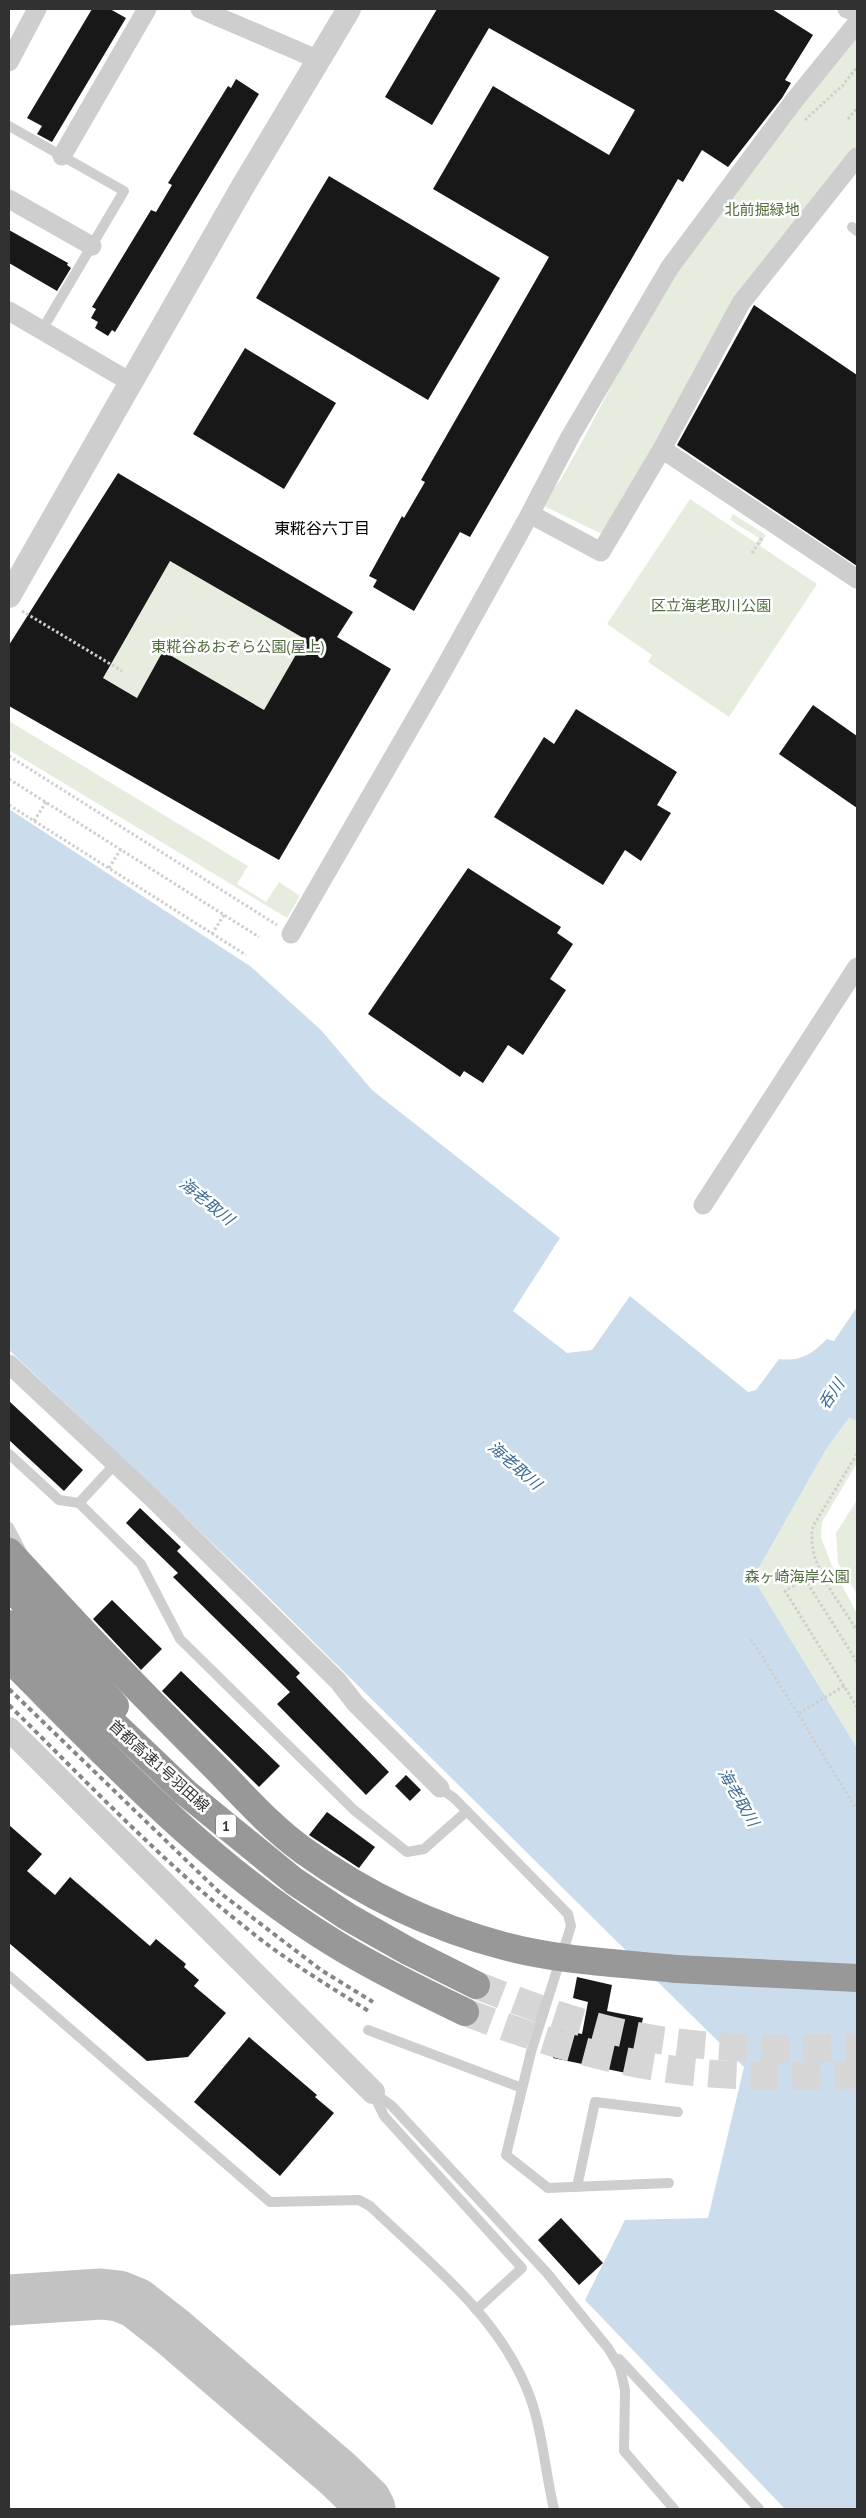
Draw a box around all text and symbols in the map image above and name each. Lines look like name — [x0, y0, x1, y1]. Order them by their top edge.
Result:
park label: 北前掘緑地 — [724, 200, 800, 219]
district label: 東糀谷六丁目 — [274, 518, 370, 538]
park label: 区立海老取川公園 — [651, 596, 771, 615]
park label: 東糀谷あおぞら公園(屋上) — [151, 637, 325, 656]
water label: 海老取川 — [176, 1173, 240, 1230]
water label: 呑川 — [814, 1373, 849, 1413]
water label: 海老取川 — [484, 1436, 547, 1495]
park label: 森ヶ崎海岸公園 — [744, 1567, 850, 1586]
street label: 首都高速1号羽田線 — [105, 1716, 213, 1816]
water label: 海老取川 — [714, 1764, 765, 1831]
road number: 1 — [216, 1814, 236, 1838]

